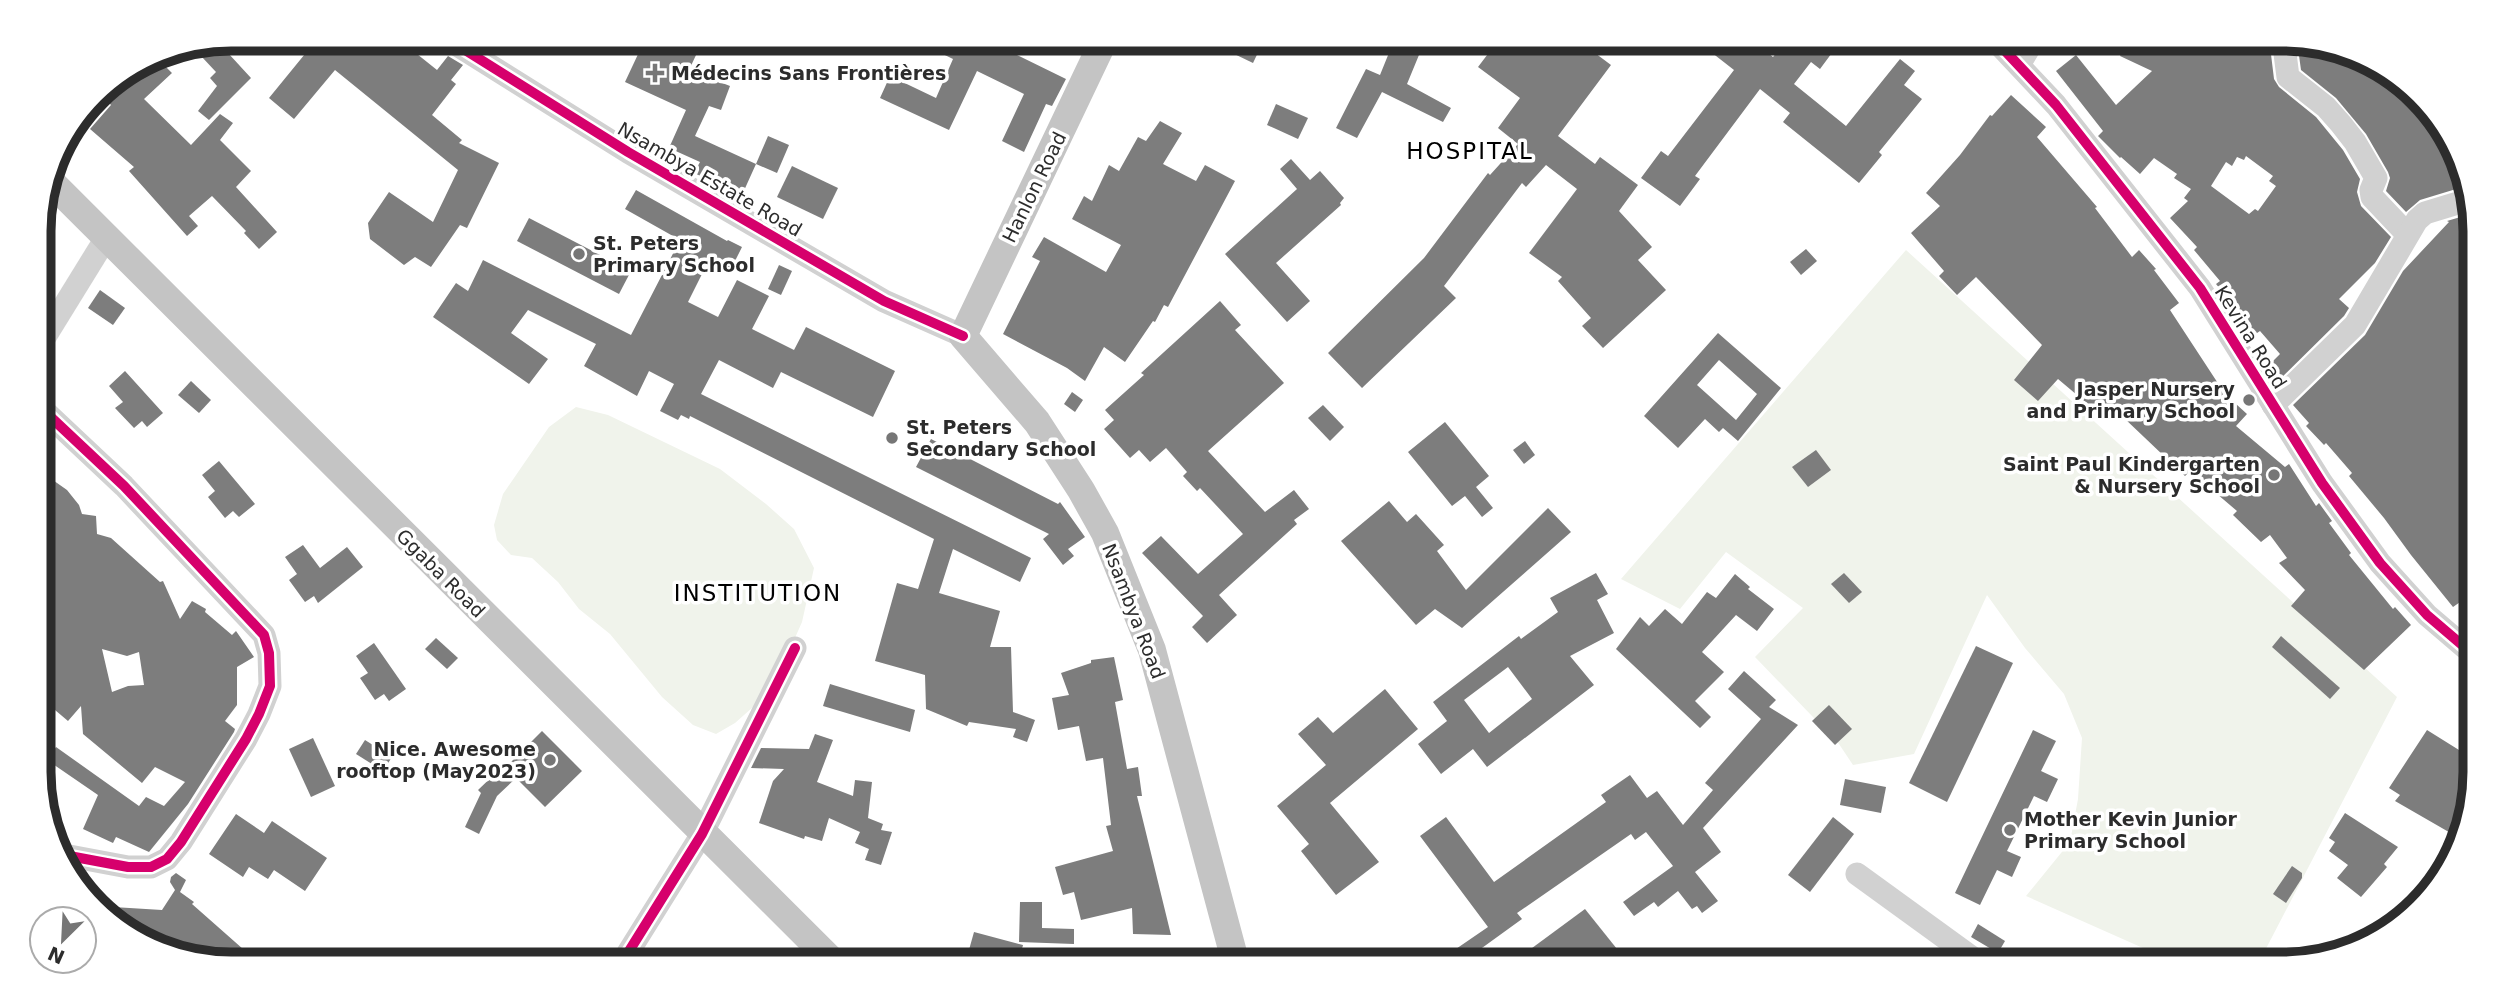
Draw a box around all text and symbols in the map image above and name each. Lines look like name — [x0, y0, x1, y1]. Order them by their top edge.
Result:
place label: Médecins Sans Frontières — [671, 62, 946, 84]
marker: Médecins Sans Frontières — [645, 63, 665, 83]
street label: Nsambya Estate Road — [614, 117, 806, 241]
street label: Hanlon Road — [998, 128, 1070, 246]
district label: HOSPITAL — [1406, 138, 1534, 164]
place label: St. Peters Primary School — [593, 232, 755, 276]
marker: St. Peters Primary School — [571, 246, 587, 262]
street label: Kevina Road — [2211, 282, 2291, 392]
place label: Jasper Nursery and Primary School — [2027, 378, 2236, 422]
marker: Jasper Nursery and Primary School — [2241, 392, 2257, 408]
place label: St. Peters Secondary School — [906, 416, 1096, 460]
marker: St. Peters Secondary School — [884, 430, 900, 446]
place label: Saint Paul Kindergarten & Nursery School — [2003, 453, 2260, 497]
marker: Saint Paul Kindergarten & Nursery School — [2266, 467, 2282, 483]
street label: Ggaba Road — [392, 524, 490, 622]
street label: Nsambya Road — [1098, 540, 1170, 682]
district label: INSTITUTION — [674, 580, 842, 606]
place label: Nice. Awesome rooftop (May2023) — [336, 738, 536, 782]
marker: Nice. Awesome rooftop (May2023) — [542, 752, 558, 768]
place label: Mother Kevin Junior Primary School — [2024, 808, 2237, 852]
marker: Mother Kevin Junior Primary School — [2002, 822, 2018, 838]
north arrow — [28, 905, 98, 975]
text: N — [44, 942, 68, 969]

